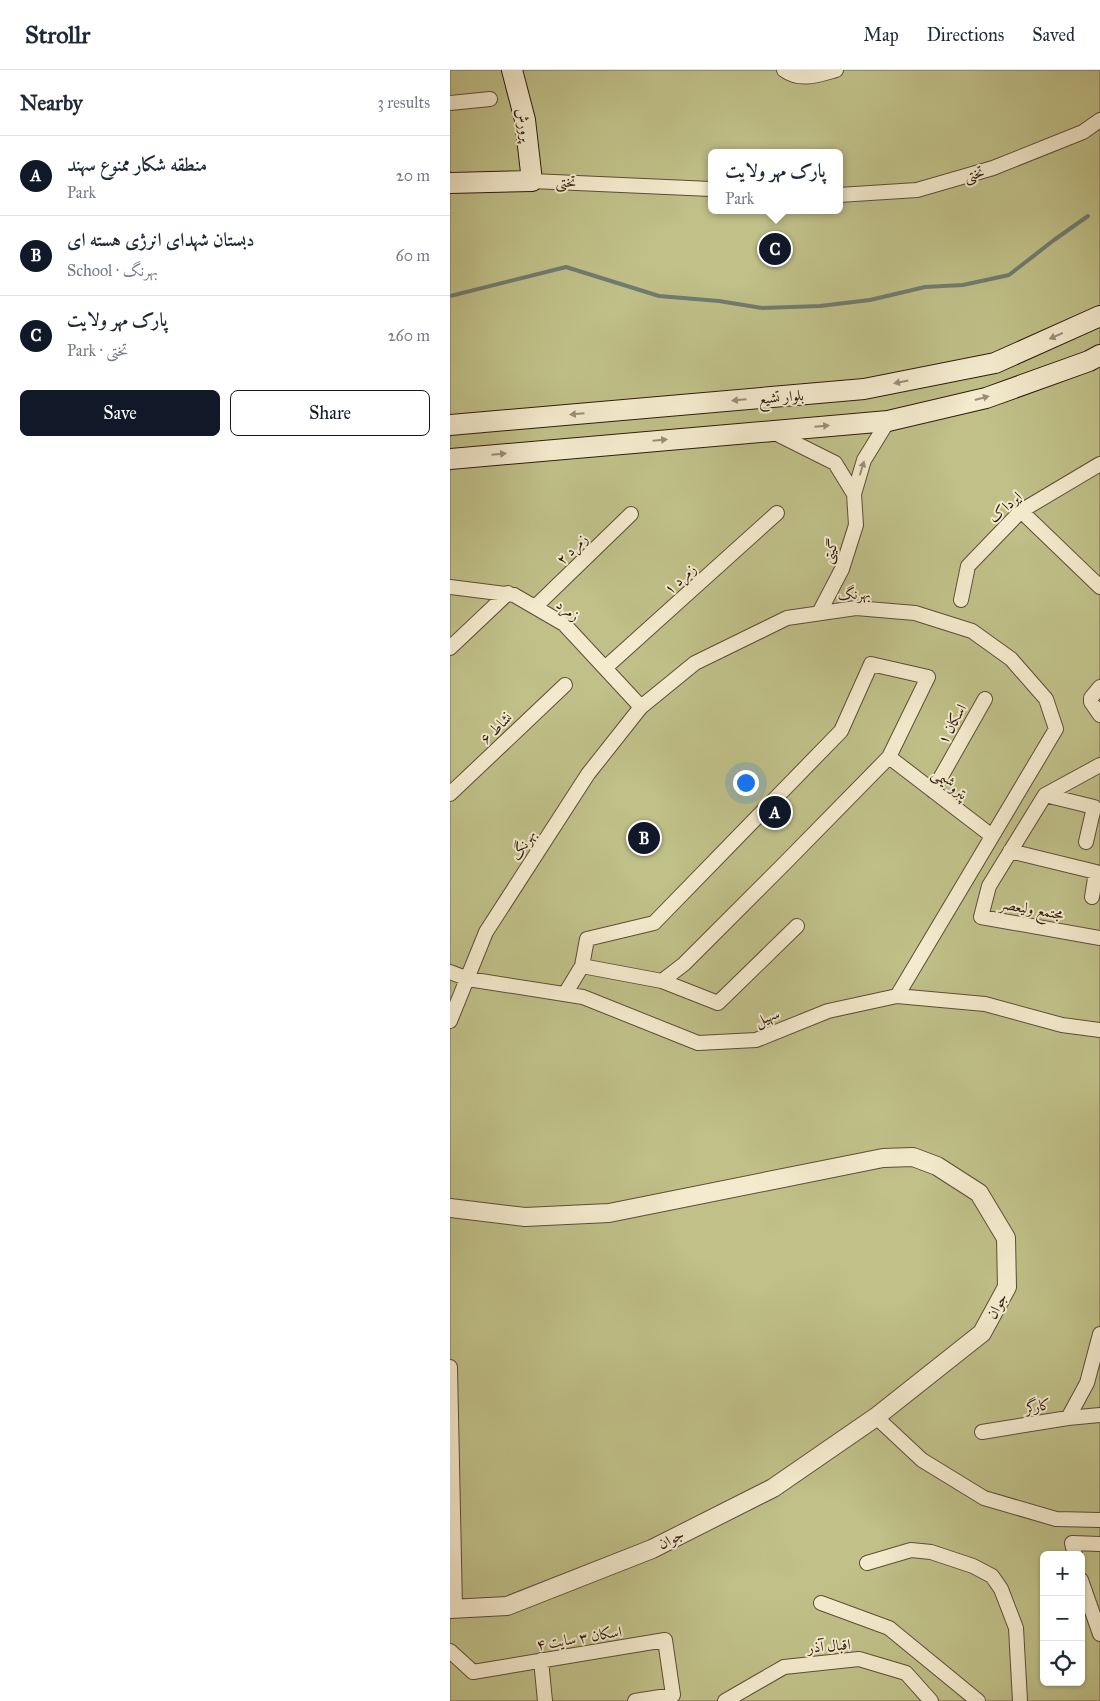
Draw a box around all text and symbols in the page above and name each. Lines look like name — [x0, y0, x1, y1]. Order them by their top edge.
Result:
text: Strollr — [25, 20, 90, 50]
text: Map — [863, 24, 899, 46]
text: Directions — [927, 24, 1004, 46]
text: Saved — [1032, 24, 1075, 46]
text: Nearby — [20, 90, 83, 116]
text: 3 results — [377, 93, 430, 112]
street label: پرورش — [511, 107, 536, 145]
popup — [708, 149, 843, 214]
text: منطقه شکار ممنوع سهند — [67, 153, 207, 176]
text: پارک مهر ولایت — [725, 159, 826, 182]
street label: تختی — [962, 163, 987, 187]
text: A — [31, 166, 41, 185]
text: 20 m — [396, 166, 430, 185]
street label: تختی — [555, 172, 577, 194]
text: Park — [67, 183, 96, 202]
text: Park — [725, 189, 754, 208]
text: دبستان شهدای انرژی هسته ای — [67, 228, 255, 251]
pin: C — [759, 230, 791, 268]
text: B — [31, 246, 41, 265]
text: 60 m — [396, 246, 430, 265]
text: School · بهرنگ — [67, 261, 158, 280]
text: پارک مهر ولایت — [67, 308, 167, 331]
text: C — [31, 326, 41, 345]
text: 260 m — [388, 326, 430, 345]
one-way arrow — [1049, 333, 1063, 341]
text: Park · تختی — [67, 341, 128, 360]
one-way arrow — [893, 378, 908, 386]
street label: بلوار تشیع — [757, 386, 805, 413]
button: Save — [20, 390, 220, 436]
button: Share — [230, 390, 430, 436]
one-way arrow — [975, 394, 990, 402]
one-way arrow — [731, 397, 747, 405]
one-way arrow — [569, 411, 585, 419]
one-way arrow — [815, 422, 831, 430]
one-way arrow — [653, 436, 669, 444]
one-way arrow — [491, 450, 507, 458]
one-way arrow — [858, 460, 866, 475]
street label: ایرداک — [985, 488, 1025, 526]
street label: زمرد ۲ — [552, 530, 593, 570]
street label: گیتی — [818, 537, 844, 566]
street label: زمرد ۱ — [660, 560, 701, 600]
street label: بهرنگ — [837, 583, 871, 605]
street label: زمرد — [551, 595, 583, 626]
street label: اسکان ۱ — [934, 701, 970, 747]
street label: نشاط ۶ — [476, 708, 516, 748]
street label: پتروشیمی — [927, 765, 972, 806]
your location — [733, 770, 759, 796]
pin: A — [759, 793, 791, 831]
pin: B — [628, 819, 660, 857]
street label: بهرنگ — [506, 826, 540, 864]
street label: مجتمع ولیعصر — [996, 894, 1065, 928]
street label: سهیل — [752, 1004, 783, 1032]
street label: جوان — [983, 1290, 1011, 1322]
street label: کارگر — [1022, 1394, 1052, 1417]
street label: جوان — [655, 1525, 687, 1553]
map controls — [1040, 1551, 1085, 1686]
button: + — [1040, 1551, 1085, 1596]
button: − — [1040, 1596, 1085, 1641]
street label: اسکان ۳ سایت ۴ — [535, 1622, 623, 1655]
street label: اقبال آذر — [805, 1635, 851, 1657]
button: locate — [1040, 1641, 1085, 1686]

